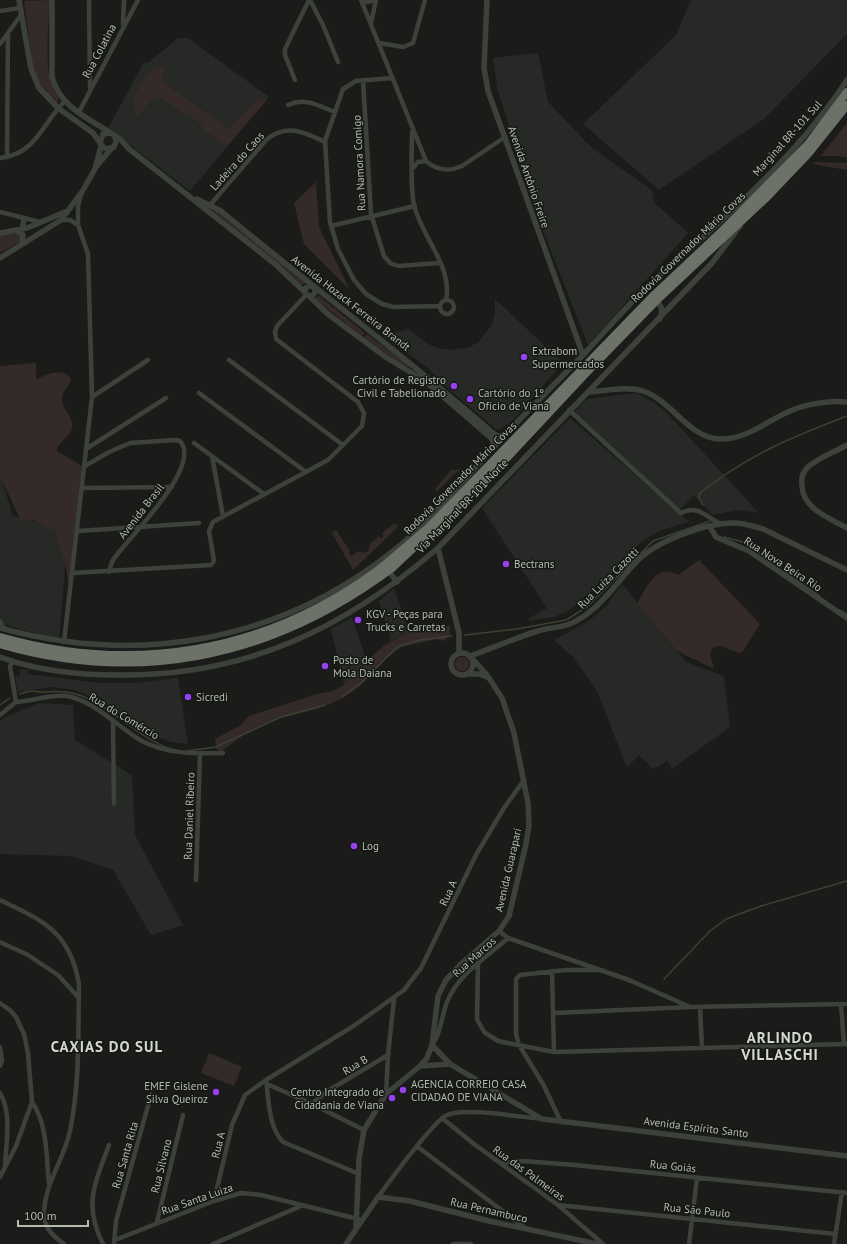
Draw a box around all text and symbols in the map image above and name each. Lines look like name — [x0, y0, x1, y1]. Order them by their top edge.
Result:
street label: Rua Colatina — [79, 22, 119, 80]
street label: Marginal BR-101 Sul — [749, 97, 825, 179]
street label: Rua Namora Comigo — [349, 115, 369, 211]
street label: Avenida Antônio Freire — [505, 124, 553, 230]
street label: Ladeira do Caos — [207, 128, 267, 193]
street label: Rodovia Governador Mário Covas — [628, 188, 748, 306]
street label: Avenida Hozack Ferreira Brandt — [289, 252, 413, 354]
place label: Extrabom Supermercados — [532, 344, 605, 371]
marker: Extrabom Supermercados — [519, 352, 529, 362]
place label: Cartório de Registro Civil e Tabelionado — [353, 373, 446, 400]
marker: Cartório de Registro Civil e Tabelionado — [449, 381, 459, 391]
place label: Cartório do 1º Ofício de Viana — [478, 386, 549, 413]
marker: Cartório do 1º Ofício de Viana — [465, 394, 475, 404]
street label: Rodovia Governador Mário Covas — [401, 418, 520, 537]
street label: Via Marginal BR-101 Norte — [413, 456, 511, 557]
street label: Avenida Brasil — [115, 480, 167, 542]
street label: Rua Nova Beira Rio — [741, 534, 825, 594]
street label: Rua Luíza Cazotti — [574, 544, 642, 612]
place label: Bectrans — [514, 557, 555, 571]
marker: Bectrans — [501, 559, 511, 569]
place label: KGV - Peças para Trucks e Carretas — [366, 607, 446, 634]
marker: KGV - Peças para Trucks e Carretas — [353, 615, 363, 625]
place label: Posto de Mola Daiana — [333, 653, 392, 680]
marker: Posto de Mola Daiana — [320, 661, 330, 671]
street label: Rua do Comércio — [86, 690, 162, 742]
place label: Sicredi — [196, 690, 228, 704]
marker: Sicredi — [183, 692, 193, 702]
street label: Rua Daniel Ribeiro — [180, 772, 198, 860]
street label: Avenida Guarapari — [492, 827, 524, 913]
place label: Log — [362, 839, 379, 853]
marker: Log — [349, 841, 359, 851]
street label: Rua A — [436, 877, 460, 908]
street label: Rua Marcos — [449, 934, 499, 980]
district label: ARLINDO VILLASCHI — [740, 1028, 819, 1064]
district label: CAXIAS DO SUL — [51, 1037, 163, 1056]
street label: Rua B — [340, 1052, 370, 1078]
place label: AGENCIA CORREIO CASA CIDADAO DE VIANA — [411, 1077, 527, 1104]
place label: EMEF Gislene Silva Queiroz — [144, 1079, 208, 1106]
place label: Centro Integrado de Cidadania de Viana — [291, 1085, 384, 1112]
marker: AGENCIA CORREIO CASA CIDADAO DE VIANA — [398, 1085, 408, 1095]
marker: EMEF Gislene Silva Queiroz — [211, 1087, 221, 1097]
marker: Centro Integrado de Cidadania de Viana — [387, 1093, 397, 1103]
street label: Avenida Espírito Santo — [643, 1114, 749, 1140]
street label: Rua Santa Rita — [109, 1120, 141, 1190]
street label: Rua A — [208, 1130, 228, 1160]
street label: Rua Silvano — [148, 1137, 175, 1195]
street label: Rua das Palmeiras — [490, 1142, 568, 1204]
street label: Rua Goiás — [649, 1157, 697, 1175]
street label: Rua Santa Luiza — [159, 1180, 235, 1218]
street label: Rua Pernambuco — [449, 1194, 529, 1226]
street label: Rua São Paulo — [663, 1200, 731, 1220]
scale bar — [18, 1202, 88, 1228]
text: 100 m — [24, 1208, 57, 1223]

